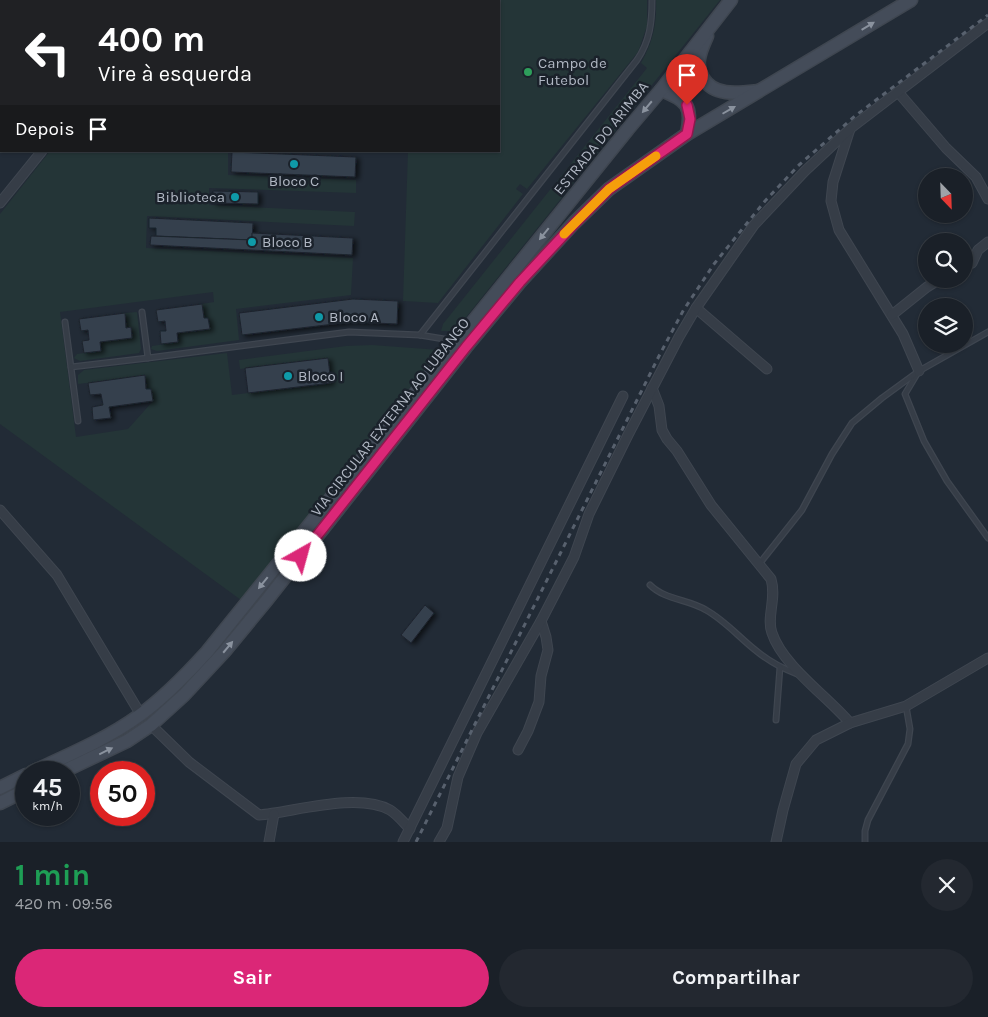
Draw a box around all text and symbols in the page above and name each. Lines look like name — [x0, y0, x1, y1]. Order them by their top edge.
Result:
text: 400 m — [98, 19, 205, 60]
icon: left — [15, 20, 80, 85]
one-way arrow — [862, 21, 875, 31]
place label: Campo de Futebol — [538, 54, 607, 89]
pin — [666, 54, 708, 105]
text: Vire à esquerda — [98, 61, 252, 87]
icon: arrive — [673, 61, 701, 89]
marker: Campo de Futebol — [522, 66, 534, 78]
street label: ESTRADA DO ARIMBA — [550, 77, 653, 198]
one-way arrow — [641, 100, 652, 113]
one-way arrow — [723, 105, 736, 114]
icon: arrive — [84, 115, 112, 143]
text: Depois — [15, 118, 74, 140]
marker: Bloco C — [288, 158, 300, 170]
north arrow — [918, 168, 972, 222]
map controls — [918, 168, 973, 353]
place label: Bloco C — [269, 172, 319, 190]
place label: Biblioteca — [156, 188, 225, 206]
marker: Biblioteca — [229, 191, 241, 203]
one-way arrow — [539, 227, 550, 240]
place label: Bloco B — [262, 233, 313, 251]
button: search — [918, 233, 973, 288]
marker: Bloco B — [246, 236, 258, 248]
button: layers — [918, 298, 973, 353]
place label: Bloco A — [329, 308, 379, 326]
marker: Bloco A — [313, 311, 325, 323]
street label: VIA CIRCULAR EXTERNA AO LUBANGO — [307, 314, 473, 520]
place label: Bloco I — [298, 367, 343, 385]
marker: Bloco I — [282, 370, 294, 382]
position arrow — [274, 529, 326, 581]
one-way arrow — [258, 576, 269, 589]
one-way arrow — [223, 641, 234, 654]
one-way arrow — [98, 747, 113, 755]
speed limit sign: 50 — [90, 761, 155, 826]
text: 45 — [33, 773, 62, 802]
text: km/h — [32, 799, 63, 813]
text: 1 min — [15, 857, 90, 893]
button: close — [921, 859, 973, 911]
text: 420 m · 09:56 — [15, 894, 113, 913]
button: Sair — [15, 949, 489, 1007]
button: Compartilhar — [499, 949, 973, 1007]

